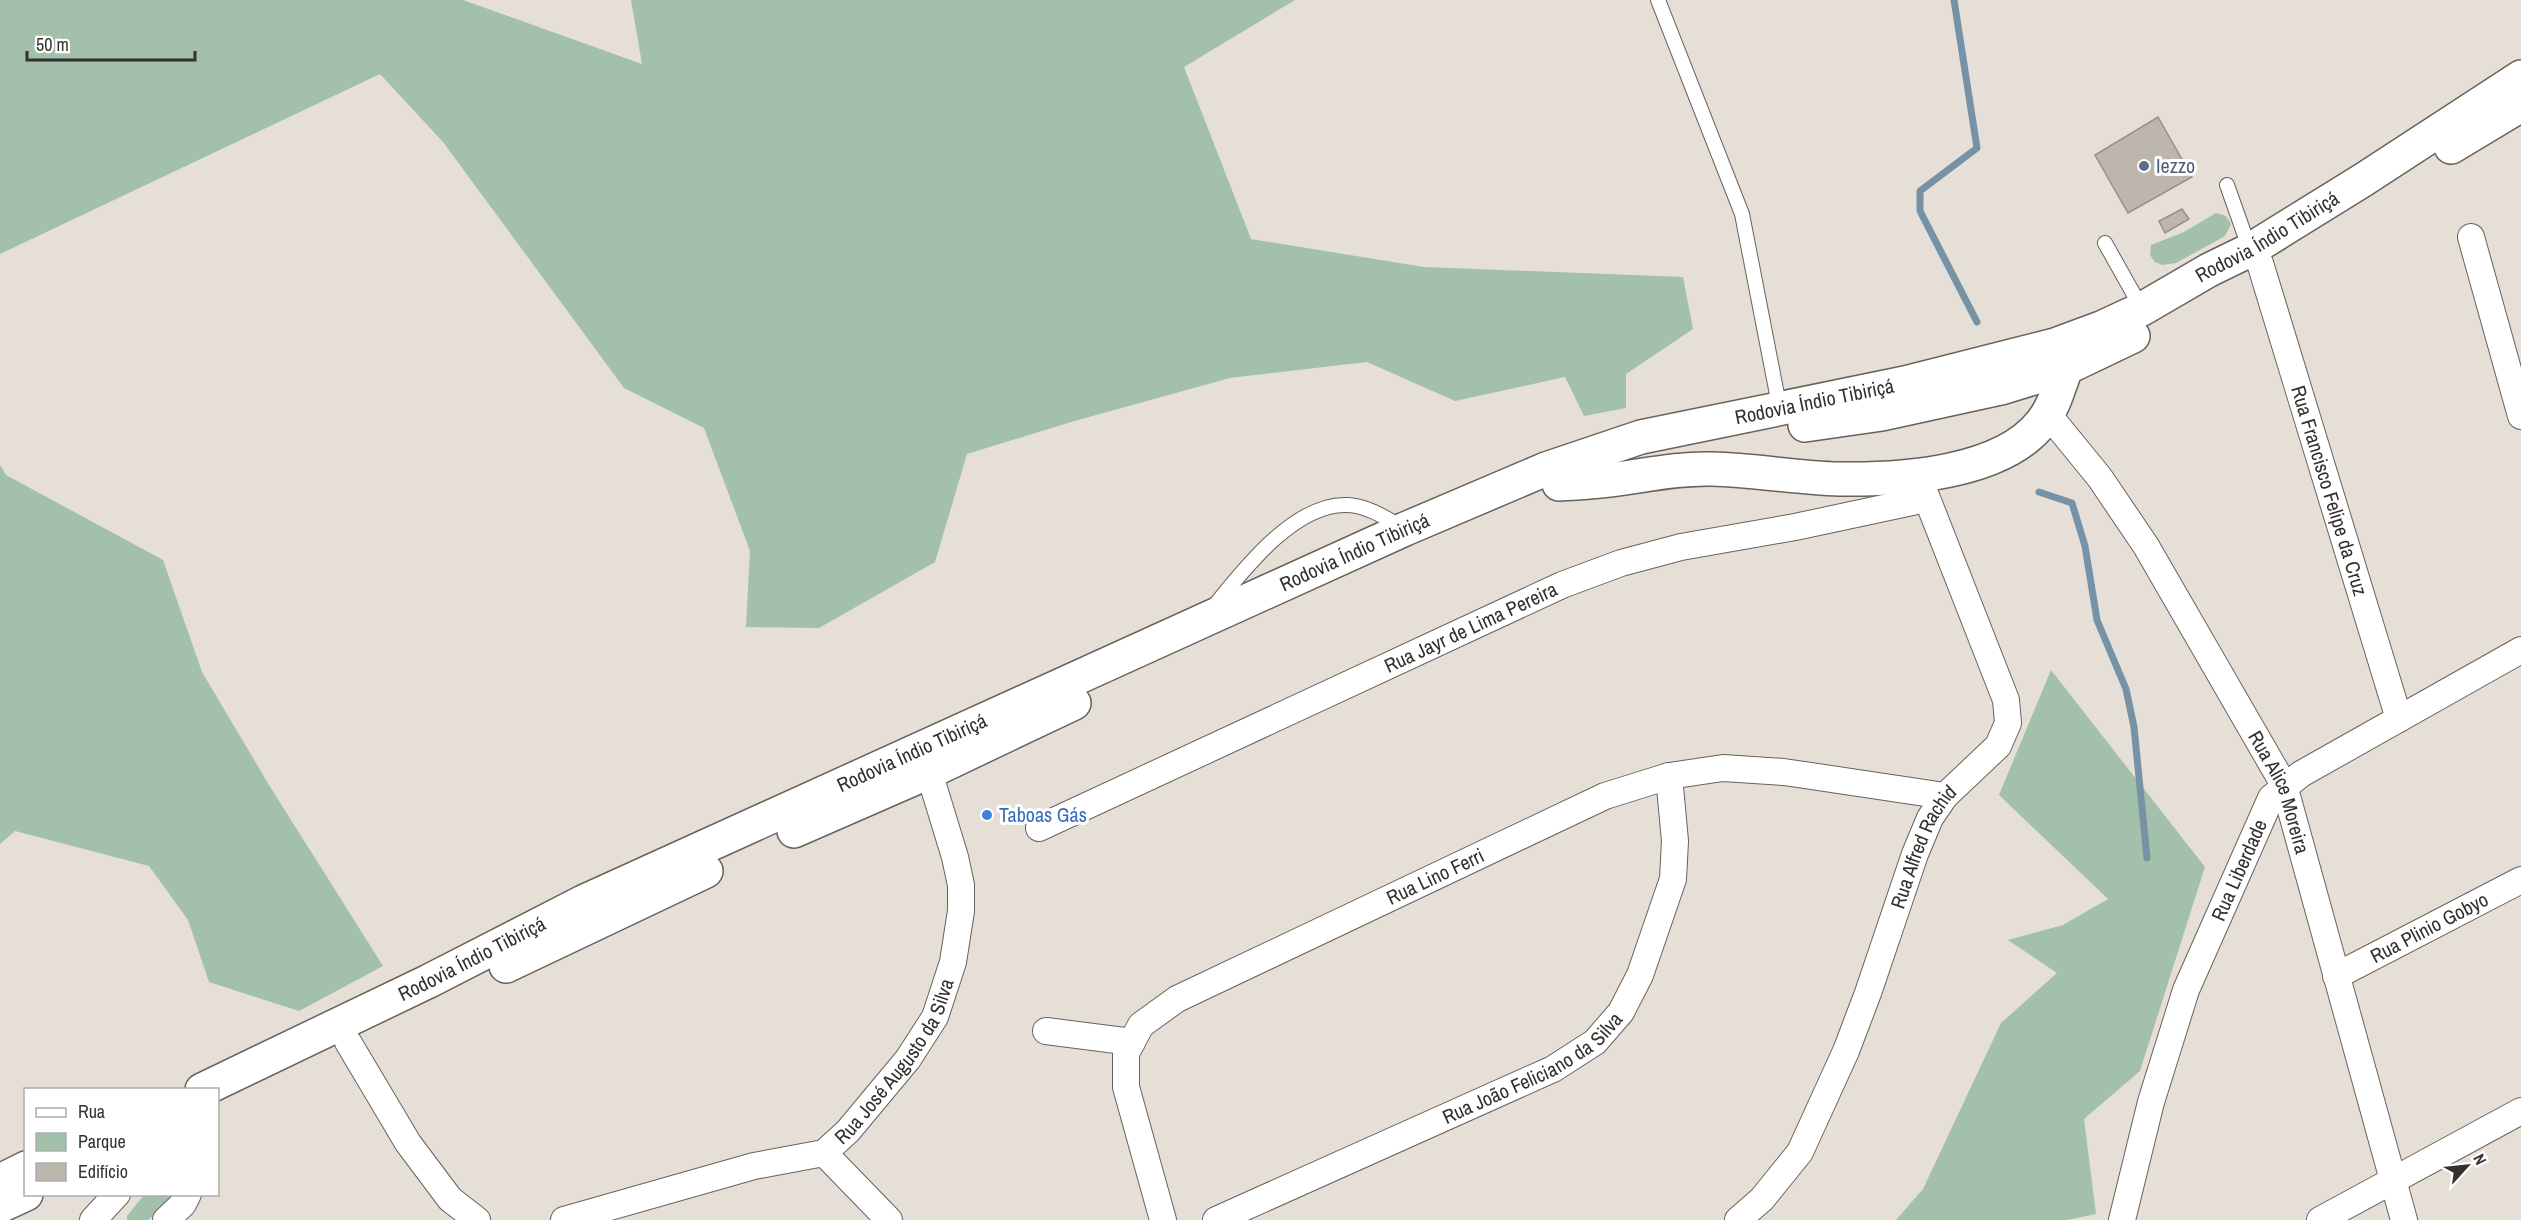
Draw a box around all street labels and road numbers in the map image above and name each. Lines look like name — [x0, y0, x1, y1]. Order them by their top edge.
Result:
street label: Rodovia Índio Tibiriçá — [2190, 184, 2344, 288]
street label: Rodovia Índio Tibiriçá — [1732, 372, 1896, 430]
street label: Rua Francisco Felipe da Cruz — [2285, 382, 2375, 599]
street label: Rodovia Índio Tibiriçá — [1275, 506, 1433, 597]
street label: Rua Jayr de Lima Pereira — [1380, 575, 1561, 679]
street label: Rodovia Índio Tibiriçá — [832, 707, 991, 798]
street label: Rua Alice Moreira — [2242, 725, 2316, 857]
street label: Rua Alfred Rachid — [1884, 778, 1962, 912]
street label: Rua Liberdade — [2204, 815, 2273, 925]
street label: Rua Lino Ferri — [1382, 841, 1488, 911]
street label: Rua Plinio Gobyo — [2365, 885, 2493, 969]
street label: Rodovia Índio Tibiriçá — [393, 910, 550, 1007]
street label: Rua José Augusto da Silva — [828, 975, 960, 1150]
street label: Rua João Feliciano da Silva — [1438, 1006, 1628, 1130]

